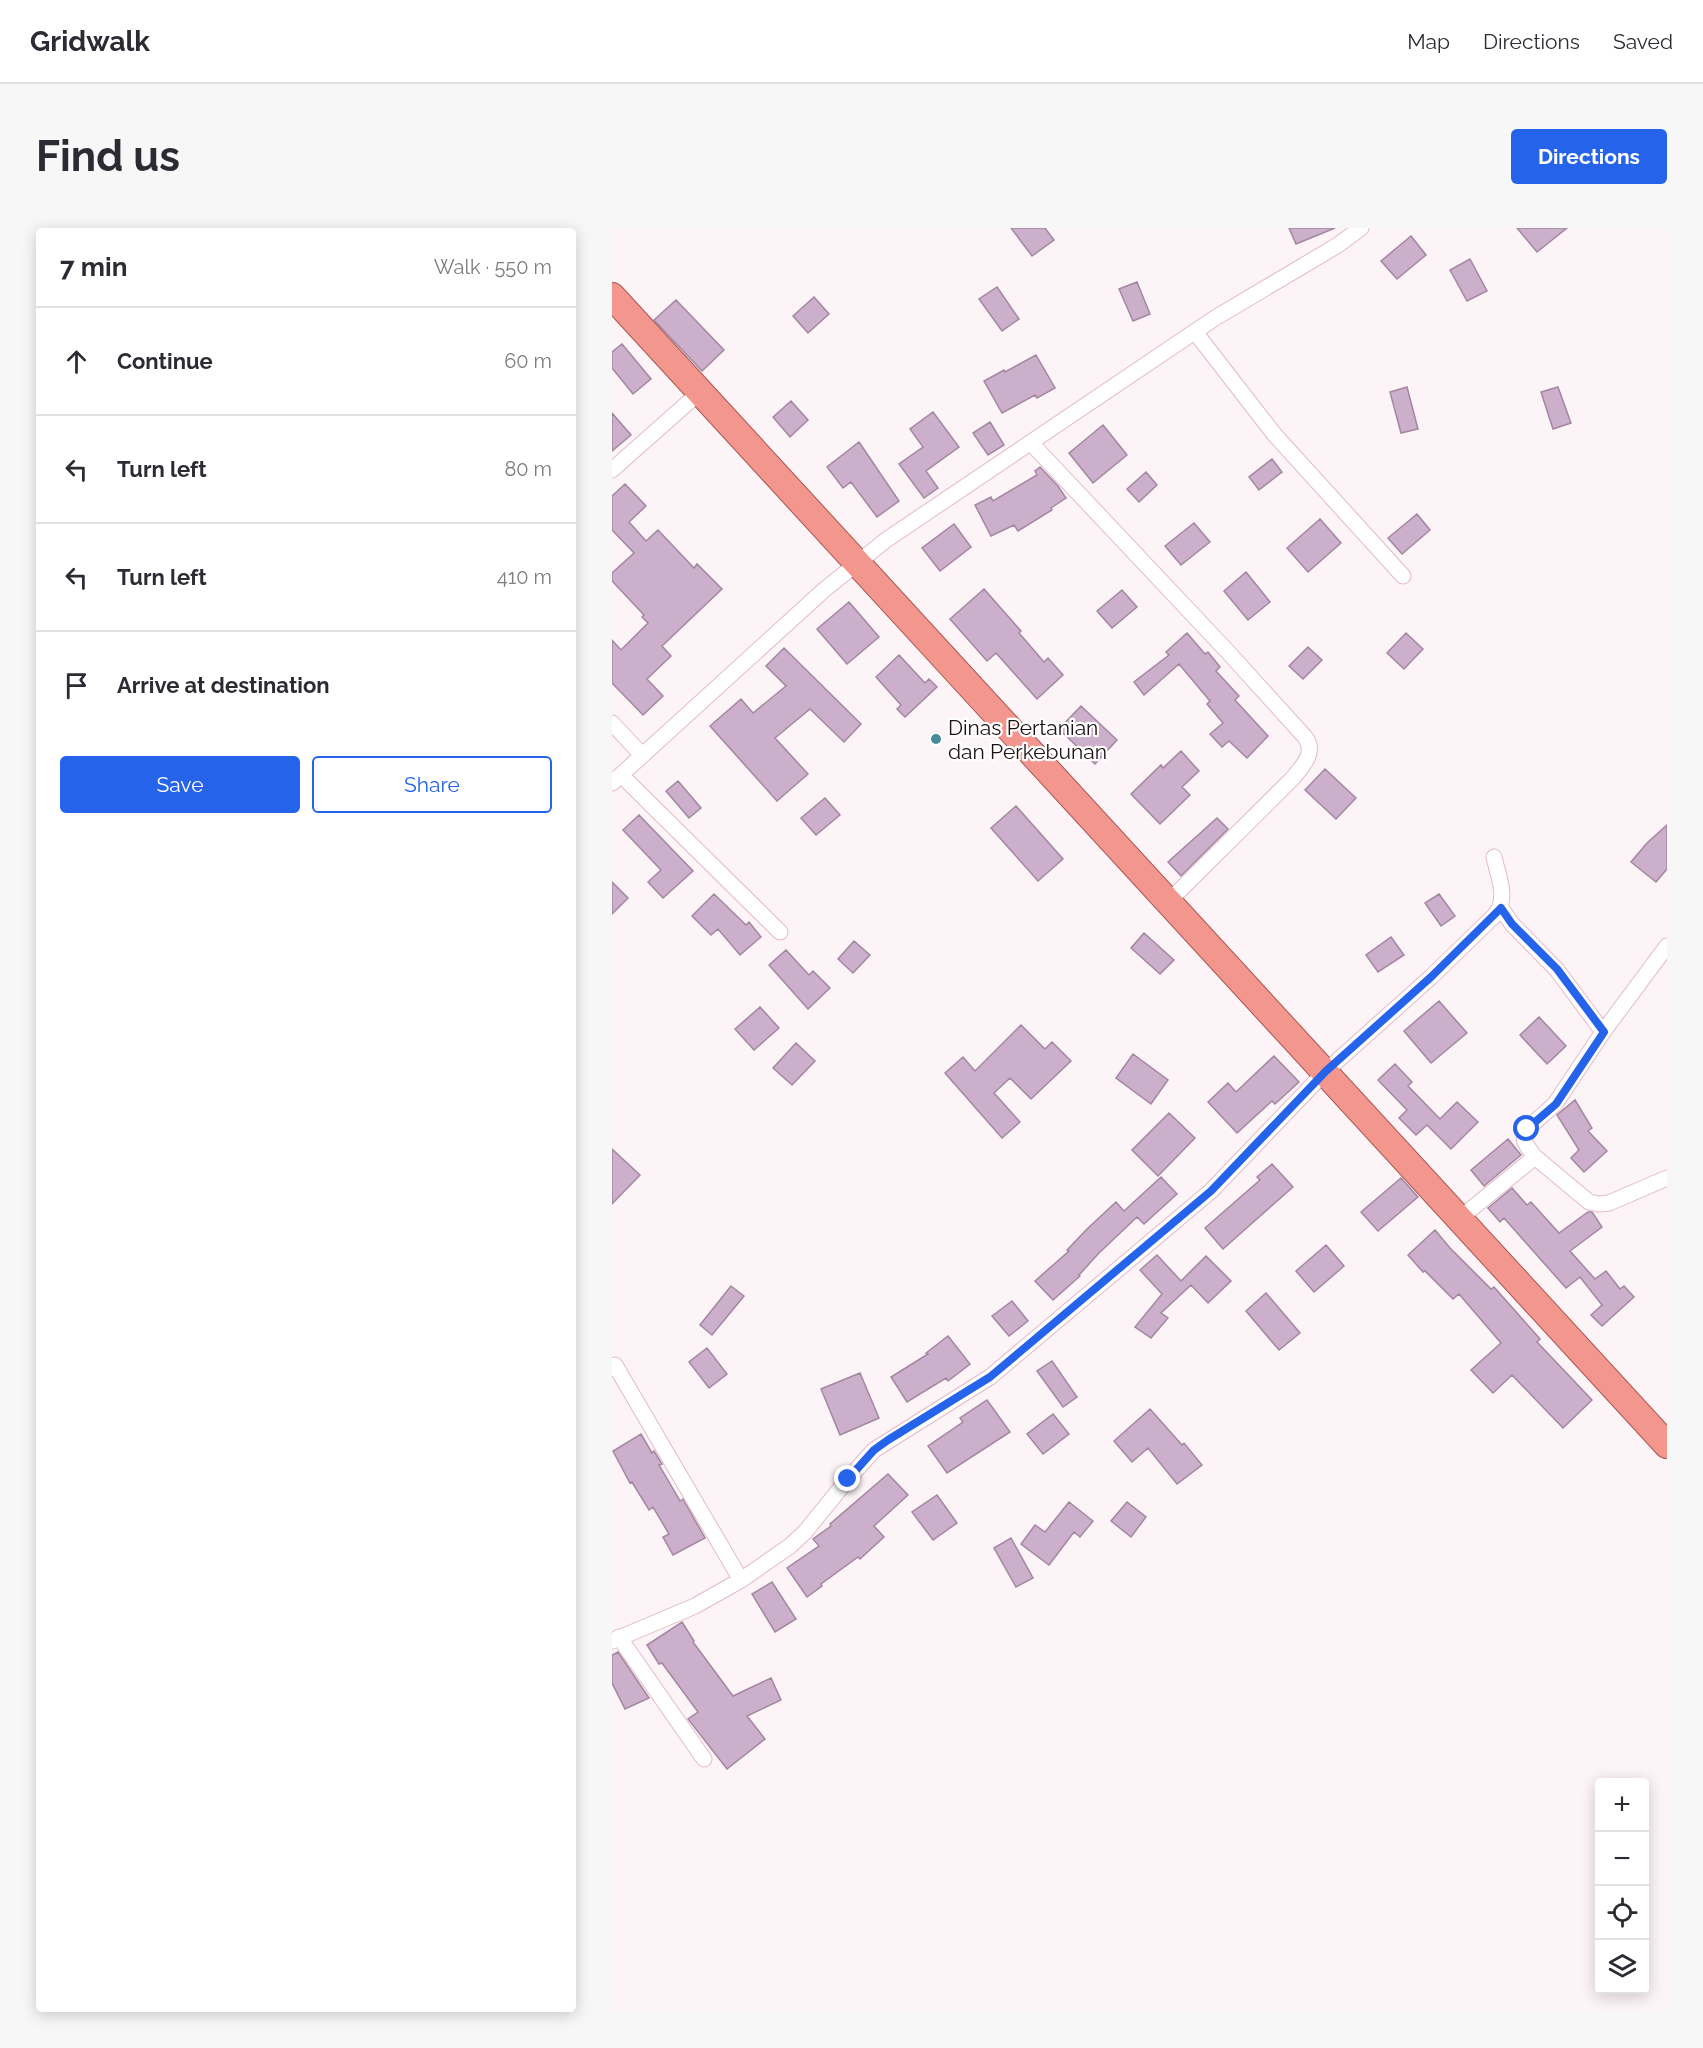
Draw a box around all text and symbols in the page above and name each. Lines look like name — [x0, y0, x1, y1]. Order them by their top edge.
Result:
text: Gridwalk — [30, 25, 150, 58]
text: Map — [1407, 29, 1450, 54]
text: Directions — [1483, 29, 1580, 54]
text: Saved — [1613, 29, 1673, 54]
button: Directions — [1511, 129, 1667, 184]
text: Find us — [36, 132, 180, 181]
text: 7 min — [60, 252, 127, 282]
text: Walk · 550 m — [434, 255, 552, 279]
icon: ahead — [60, 345, 93, 378]
text: Continue — [117, 348, 213, 374]
text: 60 m — [504, 349, 552, 373]
icon: left — [60, 453, 93, 486]
text: Turn left — [117, 456, 207, 482]
text: 80 m — [504, 457, 552, 481]
icon: left — [60, 561, 93, 594]
text: Turn left — [117, 564, 207, 590]
text: 410 m — [497, 565, 552, 589]
icon: arrive — [60, 669, 93, 702]
text: Arrive at destination — [117, 672, 330, 698]
place label: Dinas Pertanian dan Perkebunan — [948, 715, 1107, 764]
marker: Dinas Pertanian dan Perkebunan — [929, 732, 943, 746]
button: Save — [60, 756, 300, 813]
button: Share — [312, 756, 552, 813]
route start — [1513, 1115, 1539, 1141]
route end — [834, 1465, 860, 1491]
map controls — [1595, 1778, 1649, 1994]
button: + — [1595, 1778, 1649, 1832]
button: − — [1595, 1832, 1649, 1886]
button: locate — [1595, 1886, 1649, 1940]
button: layers — [1595, 1940, 1649, 1994]

